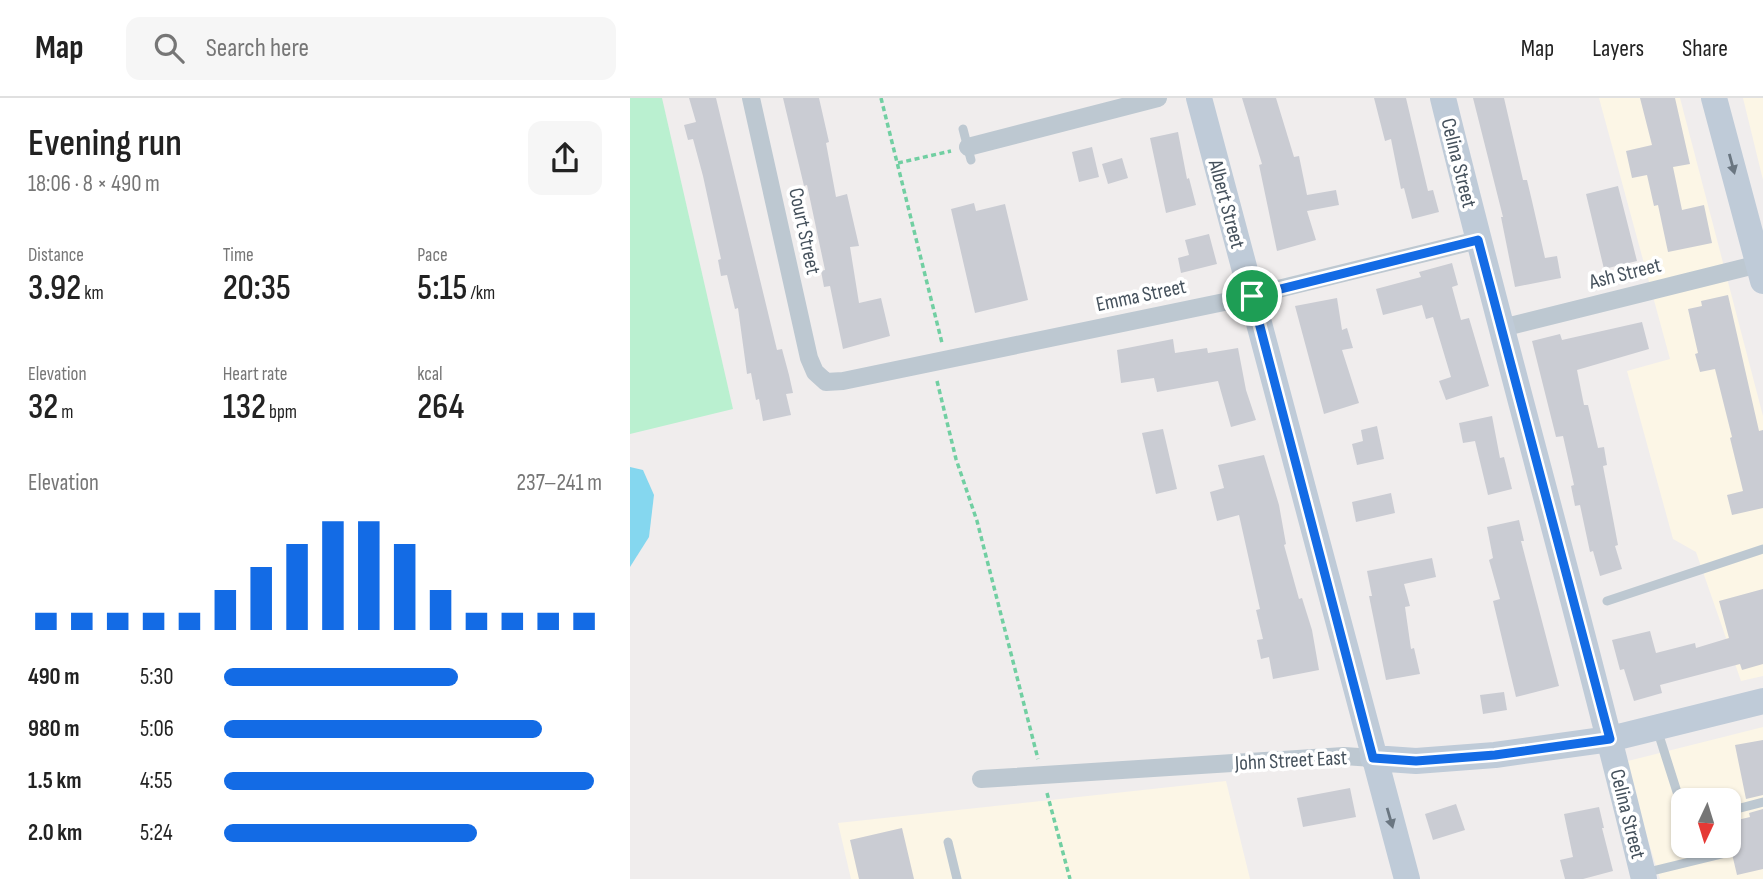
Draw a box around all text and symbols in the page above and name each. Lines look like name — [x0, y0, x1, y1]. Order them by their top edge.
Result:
search box — [126, 17, 616, 80]
text: Map — [35, 28, 84, 68]
icon: search — [150, 29, 188, 67]
text: Search here — [206, 33, 309, 64]
text: Map — [1521, 34, 1554, 63]
text: Layers — [1592, 34, 1644, 63]
text: Share — [1682, 34, 1728, 63]
street label: Celina Street — [1435, 116, 1482, 210]
text: Evening run — [28, 121, 182, 166]
button: share — [528, 121, 602, 195]
one-way arrow — [1727, 154, 1737, 175]
street label: Albert Street — [1202, 156, 1250, 251]
text: 18:06 · 8 × 490 m — [28, 170, 160, 198]
street label: Court Street — [783, 186, 826, 277]
text: Distance — [28, 244, 84, 267]
text: Time — [223, 244, 254, 267]
text: Pace — [417, 244, 448, 267]
street label: Ash Street — [1586, 252, 1664, 295]
pin — [1222, 266, 1282, 326]
text: 3.92 — [28, 267, 81, 310]
text: 20:35 — [223, 267, 291, 310]
text: 5:15 — [417, 267, 467, 310]
street label: Emma Street — [1094, 274, 1188, 317]
icon: arrive — [1233, 277, 1271, 315]
text: km — [81, 282, 104, 305]
text: /km — [467, 282, 495, 305]
text: Elevation — [28, 363, 87, 386]
text: Heart rate — [223, 363, 288, 386]
text: kcal — [417, 363, 442, 386]
text: 32 — [28, 386, 58, 429]
text: 132 — [223, 386, 266, 429]
text: 264 — [417, 386, 464, 429]
text: m — [58, 401, 73, 424]
text: bpm — [266, 401, 297, 424]
text: Elevation — [28, 469, 99, 497]
text: 237–241 m — [516, 469, 602, 497]
text: 490 m — [28, 663, 79, 691]
text: 5:30 — [140, 663, 173, 691]
text: 980 m — [28, 715, 80, 743]
text: 5:06 — [140, 715, 174, 743]
street label: John Street East — [1233, 745, 1348, 776]
text: 1.5 km — [28, 767, 81, 795]
text: 4:55 — [140, 767, 172, 795]
street label: Celina Street — [1604, 767, 1651, 861]
north arrow — [1671, 788, 1741, 858]
map controls — [1671, 788, 1741, 858]
one-way arrow — [1385, 808, 1396, 830]
text: 2.0 km — [28, 819, 82, 847]
text: 5:24 — [140, 819, 173, 847]

